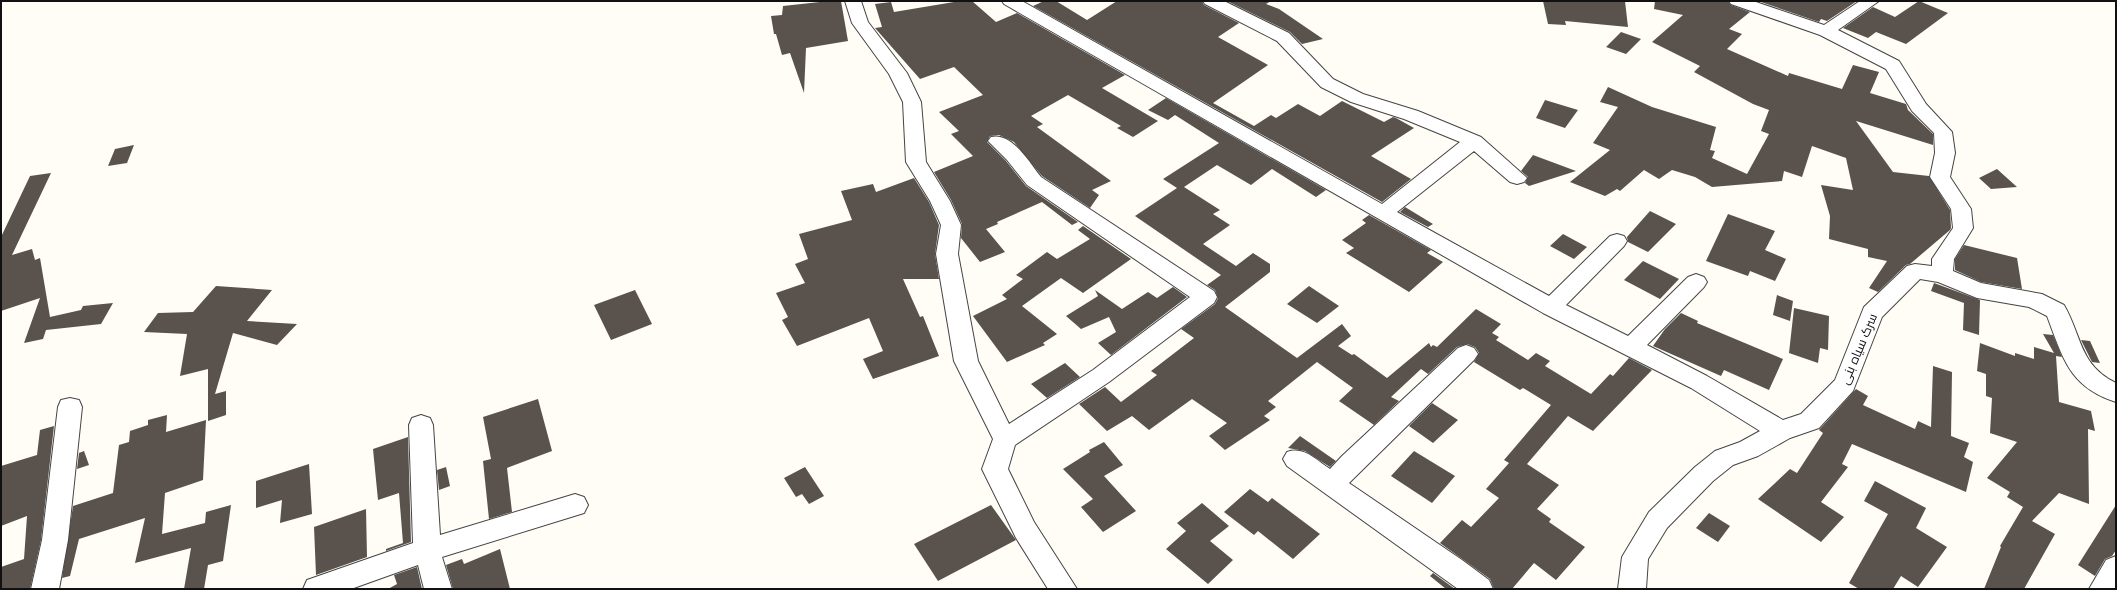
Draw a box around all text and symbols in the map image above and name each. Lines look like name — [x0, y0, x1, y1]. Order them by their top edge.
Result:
street label: سرک سیاه بنی — [1835, 310, 1883, 388]

